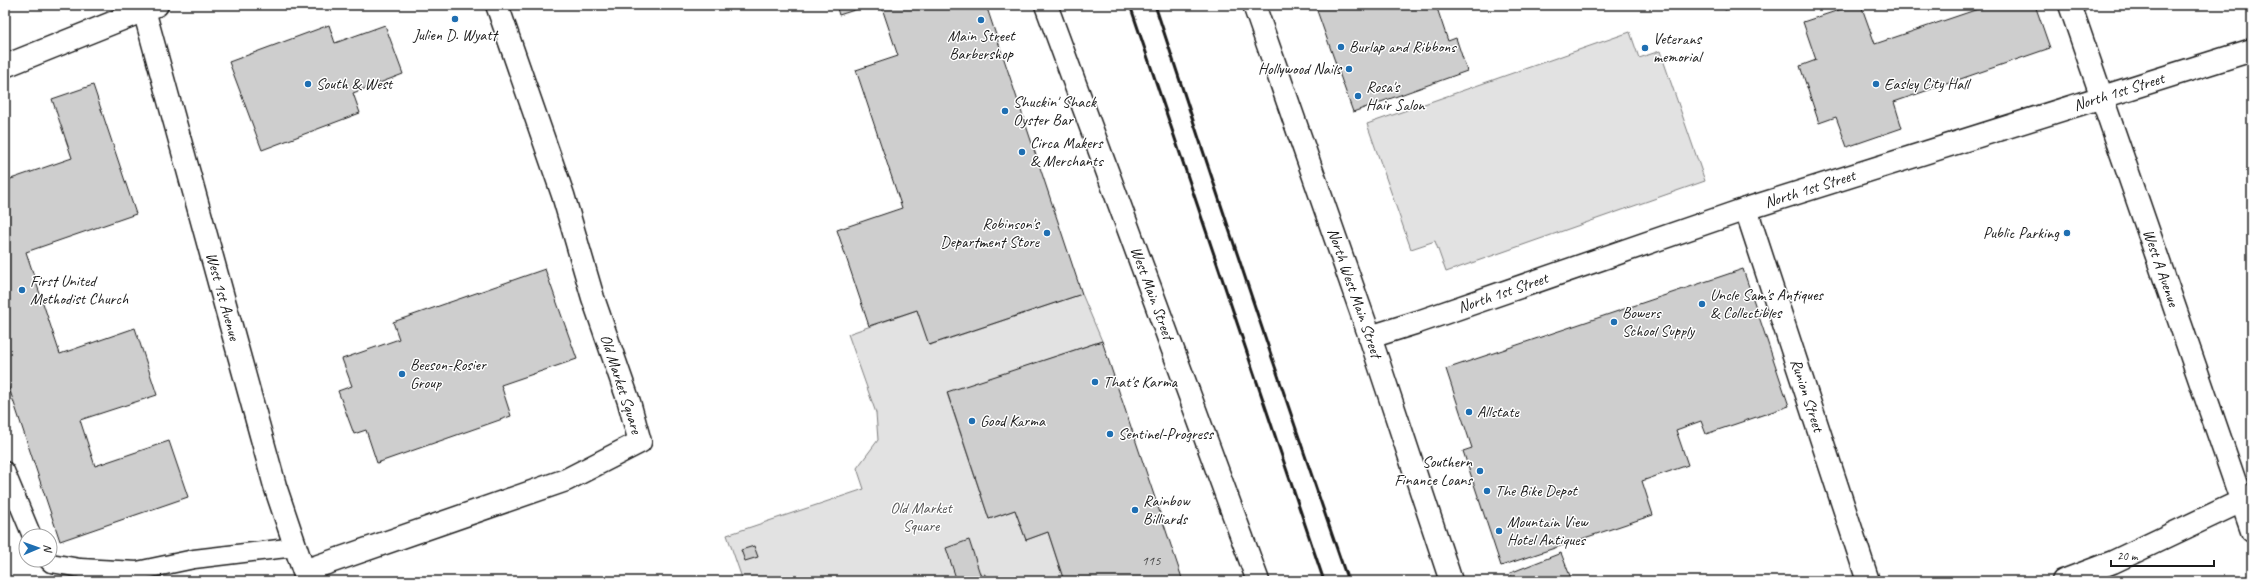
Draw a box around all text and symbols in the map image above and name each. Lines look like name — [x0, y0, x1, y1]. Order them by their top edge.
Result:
marker: Julien D. Wyatt — [450, 14, 460, 24]
marker: Main Street Barbershop — [976, 15, 986, 25]
place label: Julien D. Wyatt — [412, 25, 500, 45]
place label: Main Street Barbershop — [947, 26, 1016, 64]
place label: Veterans memorial — [1653, 29, 1704, 67]
place label: Burlap and Ribbons — [1349, 37, 1457, 57]
marker: Burlap and Ribbons — [1336, 42, 1346, 52]
marker: Veterans memorial — [1640, 43, 1650, 53]
place label: Hollywood Nails — [1258, 59, 1343, 79]
marker: Hollywood Nails — [1344, 64, 1354, 74]
street label: North 1st Street — [2071, 68, 2168, 115]
place label: South & West — [316, 74, 394, 94]
place label: Easley City Hall — [1884, 74, 1972, 94]
place label: Rosa's Hair Salon — [1366, 77, 1425, 115]
marker: South & West — [303, 79, 313, 89]
marker: Easley City Hall — [1871, 79, 1881, 89]
marker: Rosa's Hair Salon — [1353, 91, 1363, 101]
place label: Shuckin' Shack Oyster Bar — [1013, 92, 1097, 130]
marker: Shuckin' Shack Oyster Bar — [1000, 106, 1010, 116]
place label: Circa Makers & Merchants — [1030, 133, 1104, 171]
marker: Circa Makers & Merchants — [1017, 147, 1027, 157]
street label: North 1st Street — [1762, 165, 1859, 213]
place label: Robinson's Department Store — [940, 214, 1041, 252]
place label: Public Parking — [1983, 223, 2060, 243]
street label: North West Main Street — [1323, 225, 1387, 363]
street label: West A Avenue — [2138, 226, 2184, 311]
marker: Robinson's Department Store — [1042, 228, 1052, 238]
marker: Public Parking — [2062, 228, 2072, 238]
street label: West Main Street — [1126, 244, 1179, 345]
street label: West 1st Avenue — [201, 250, 245, 344]
street label: North 1st Street — [1455, 267, 1552, 318]
place label: First United Methodist Church — [30, 271, 129, 309]
marker: First United Methodist Church — [17, 285, 27, 295]
place label: Uncle Sam's Antiques & Collectibles — [1710, 285, 1824, 323]
marker: Uncle Sam's Antiques & Collectibles — [1697, 299, 1707, 309]
place label: Bowers School Supply — [1622, 303, 1696, 341]
marker: Bowers School Supply — [1609, 317, 1619, 327]
street label: Old Market Square — [596, 332, 647, 438]
place label: Beeson-Rosier Group — [410, 355, 487, 393]
street label: Runion Street — [1786, 356, 1829, 436]
marker: Beeson-Rosier Group — [397, 369, 407, 379]
place label: That's Karma — [1103, 372, 1179, 392]
marker: That's Karma — [1090, 377, 1100, 387]
place label: Allstate — [1477, 402, 1520, 422]
marker: Allstate — [1464, 407, 1474, 417]
place label: Good Karma — [980, 411, 1046, 431]
marker: Good Karma — [967, 416, 977, 426]
place label: Sentinel-Progress — [1118, 424, 1214, 444]
marker: Sentinel-Progress — [1105, 429, 1115, 439]
place label: Southern Finance Loans — [1394, 452, 1474, 490]
marker: Southern Finance Loans — [1475, 466, 1485, 476]
place label: The Bike Depot — [1495, 481, 1578, 501]
marker: The Bike Depot — [1482, 486, 1492, 496]
place label: Rainbow Billiards — [1143, 491, 1191, 529]
park label: Old Market Square — [890, 498, 954, 536]
marker: Rainbow Billiards — [1130, 505, 1140, 515]
place label: Mountain View Hotel Antiques — [1507, 512, 1589, 550]
marker: Mountain View Hotel Antiques — [1494, 526, 1504, 536]
north arrow — [18, 528, 58, 568]
scale bar — [2111, 542, 2214, 568]
text: N — [41, 544, 55, 553]
text: 20 m — [2117, 548, 2139, 564]
house number: 115 — [1142, 552, 1161, 569]

